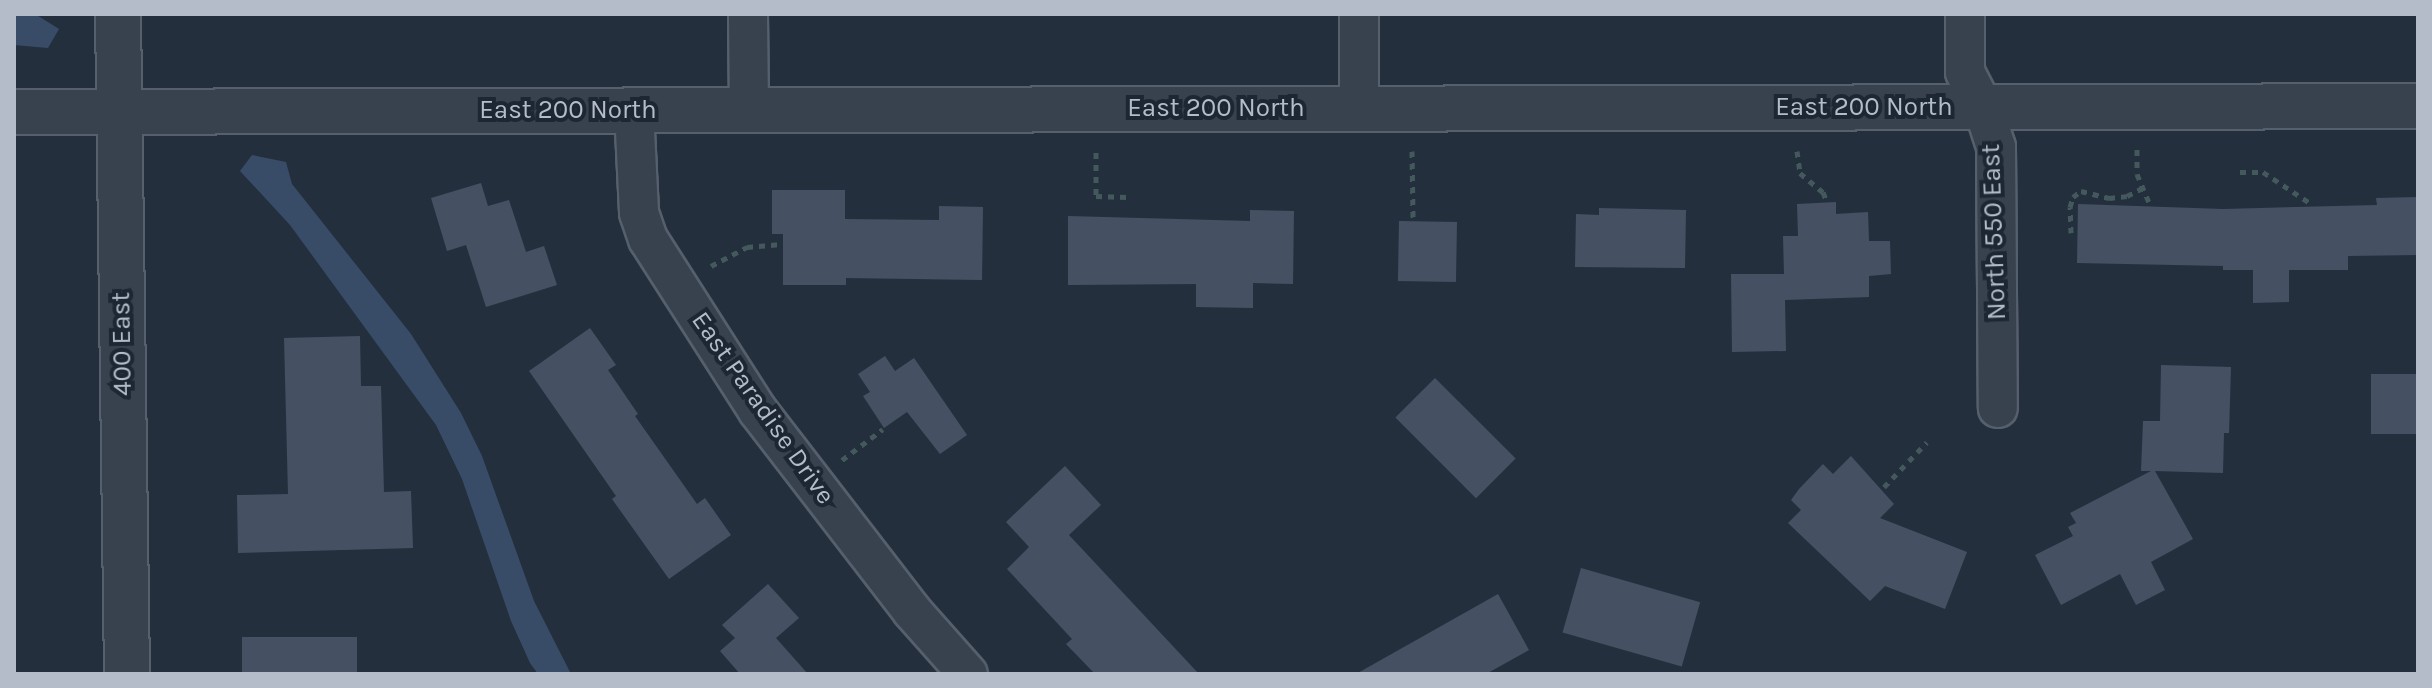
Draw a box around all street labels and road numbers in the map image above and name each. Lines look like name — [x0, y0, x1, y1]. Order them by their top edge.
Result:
street label: East 200 North — [1775, 91, 1953, 123]
street label: East 200 North — [1127, 92, 1305, 124]
street label: East 200 North — [479, 94, 657, 126]
street label: North 550 East — [1975, 143, 2013, 321]
street label: 400 East — [105, 292, 139, 396]
street label: East Paradise Drive — [685, 306, 841, 510]

